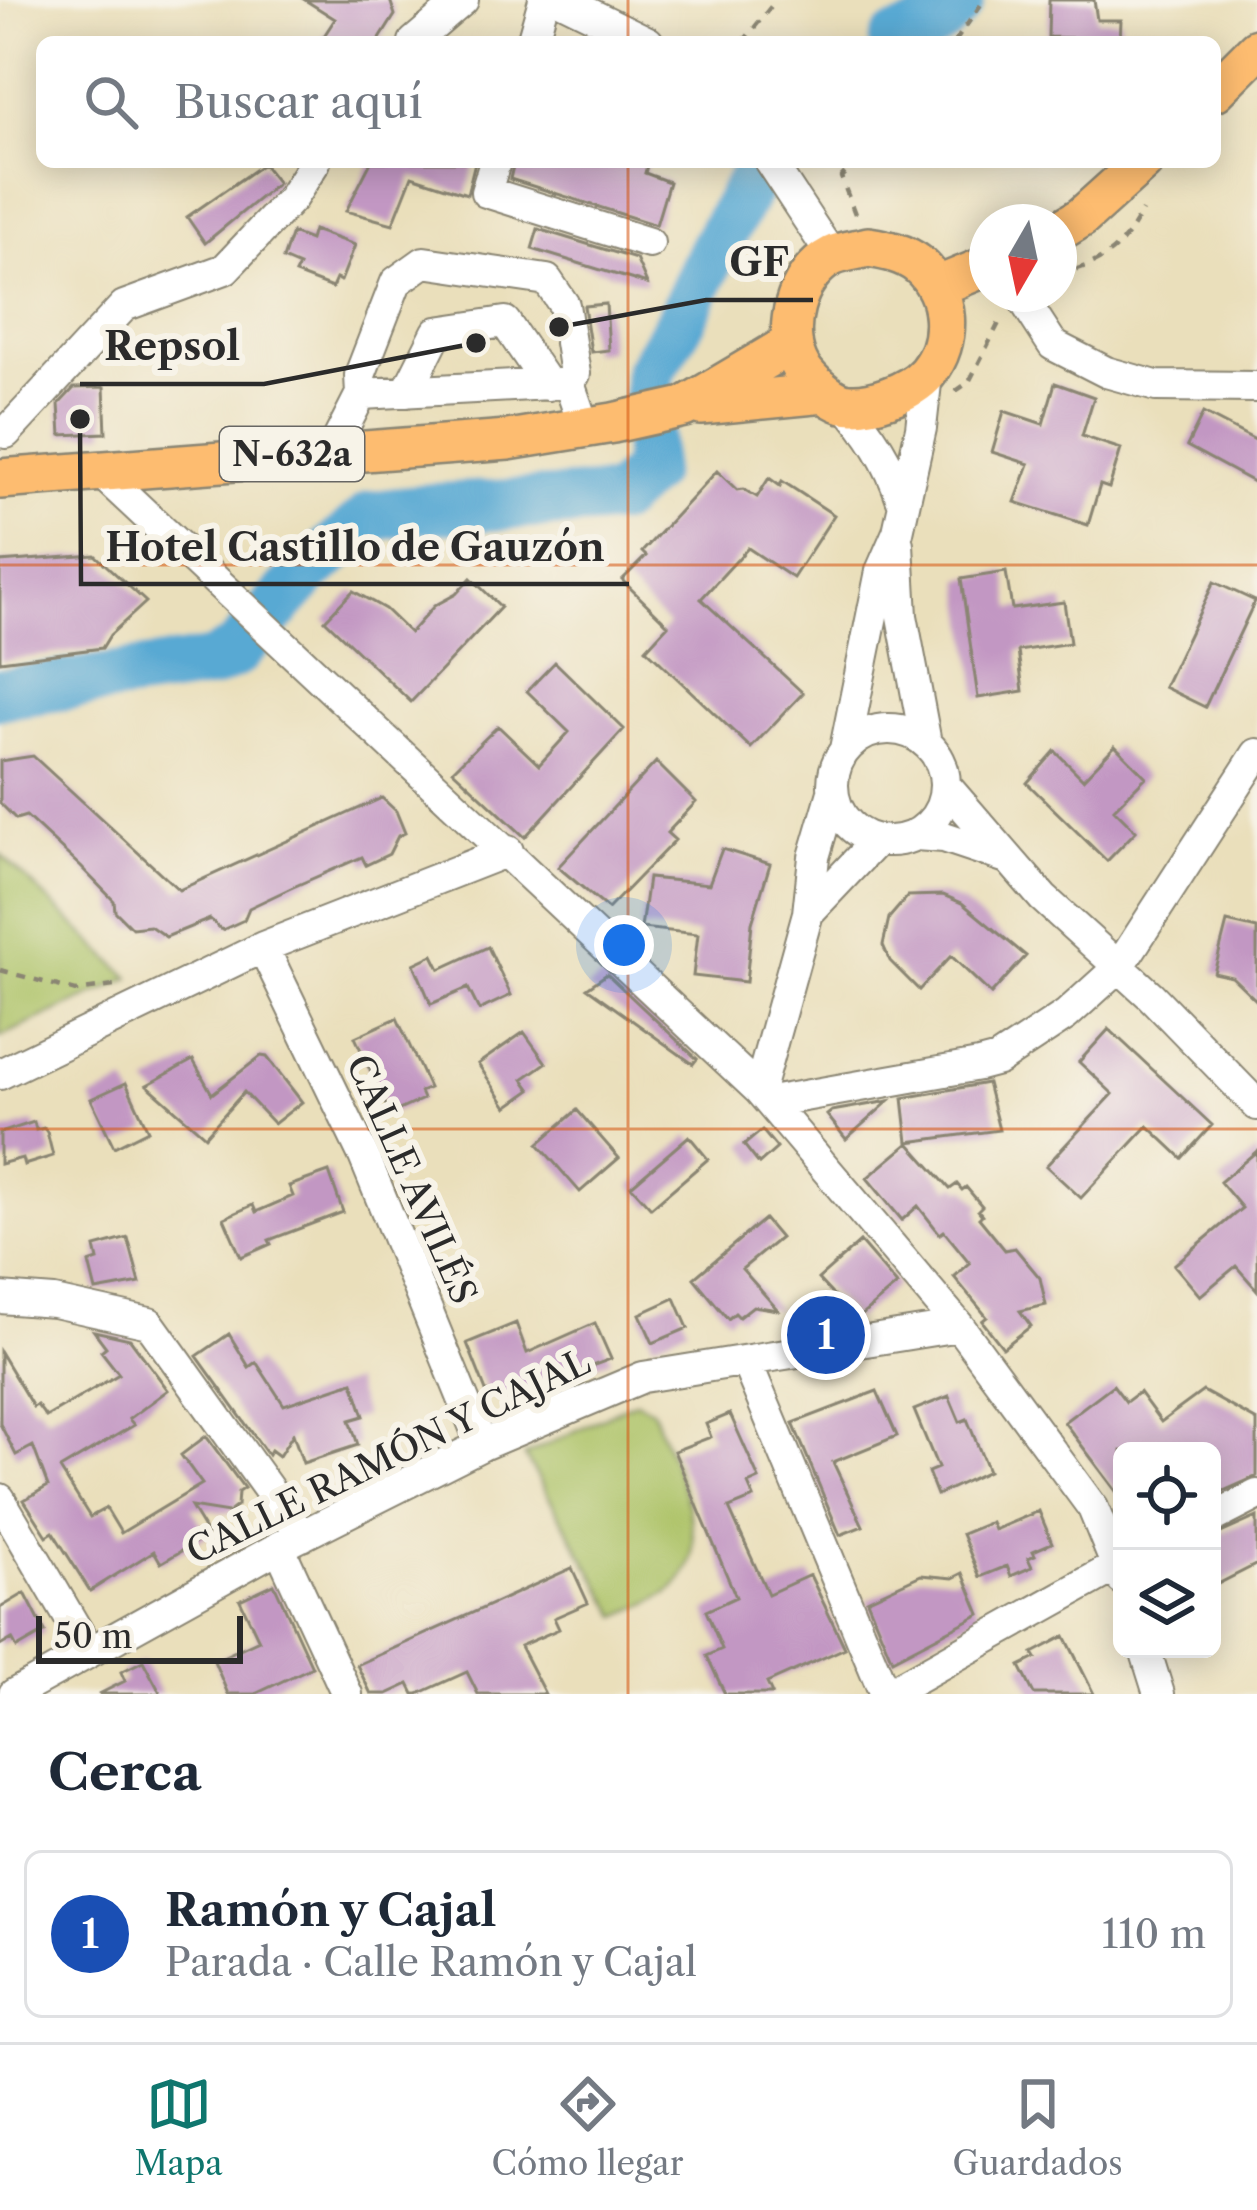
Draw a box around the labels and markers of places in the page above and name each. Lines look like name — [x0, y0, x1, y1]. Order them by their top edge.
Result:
callout: GF — [706, 225, 813, 300]
callout: Repsol — [80, 309, 264, 384]
callout: Hotel Castillo de Gauzón — [81, 509, 629, 584]
pin: 1 — [787, 1290, 865, 1380]

